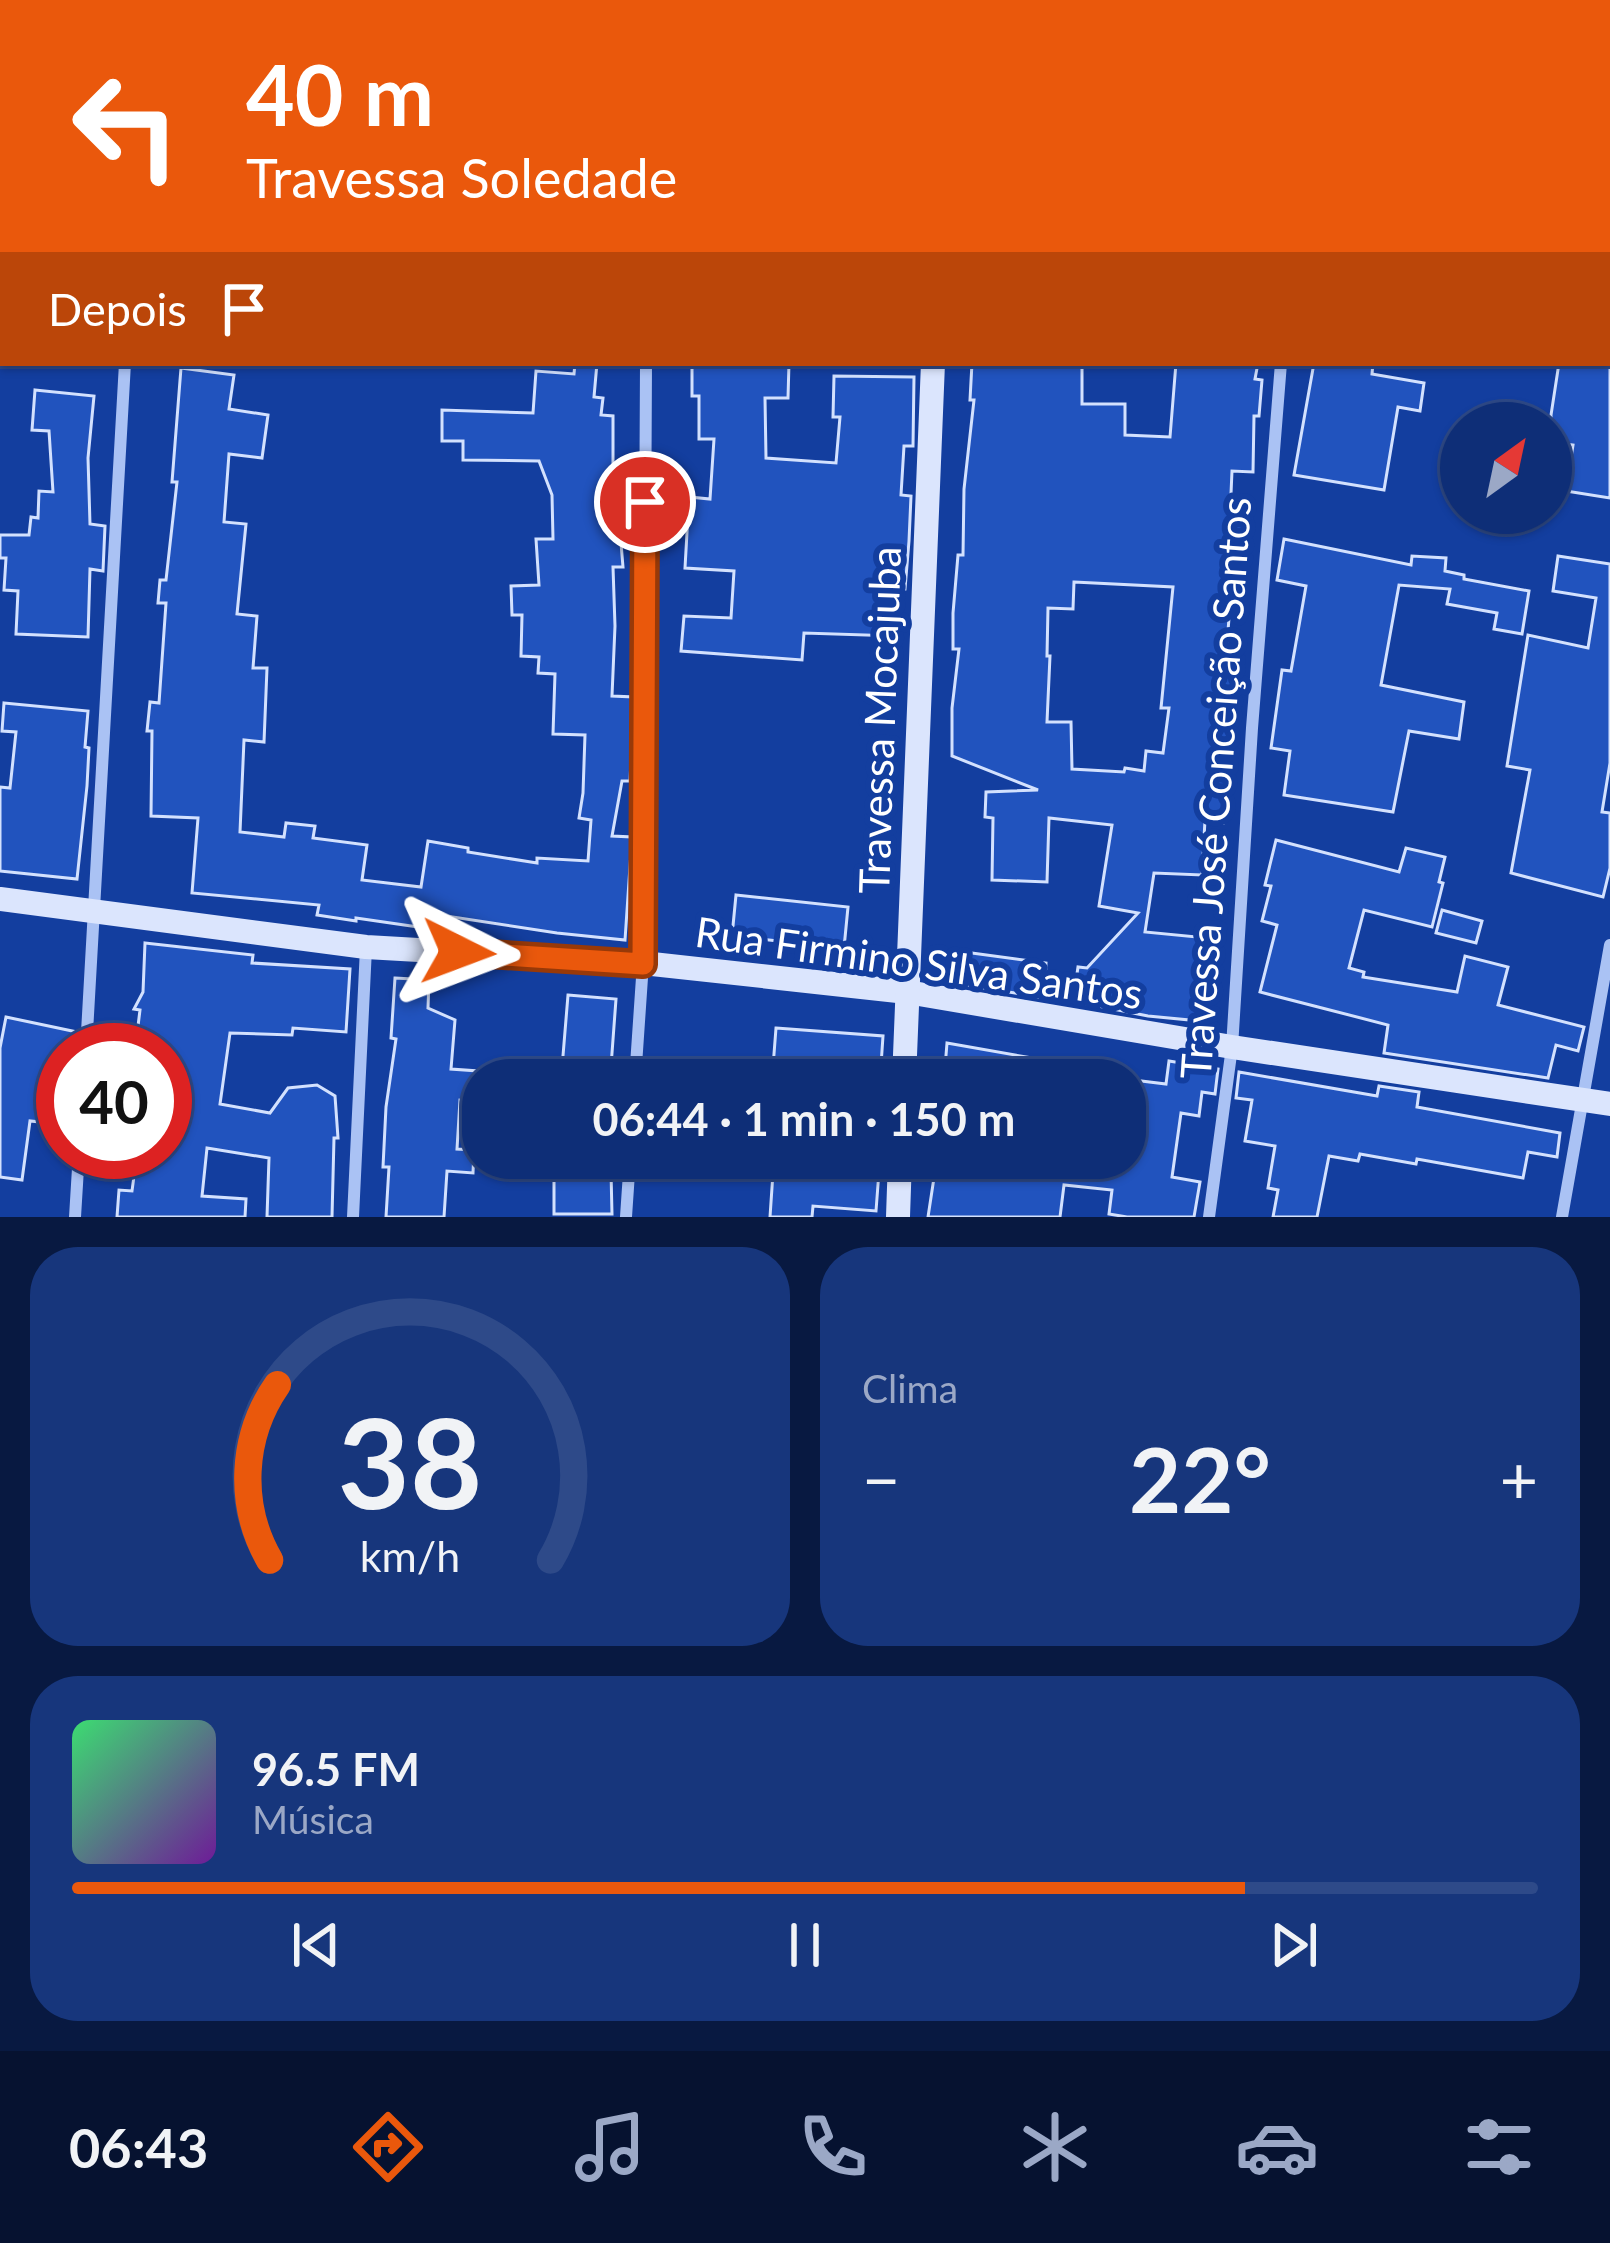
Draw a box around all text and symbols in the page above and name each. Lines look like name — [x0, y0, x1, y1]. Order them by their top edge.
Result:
text: 40 m — [246, 43, 434, 144]
icon: left — [48, 48, 204, 204]
text: Travessa Soledade — [246, 145, 677, 210]
icon: arrive — [211, 276, 277, 342]
text: Depois — [48, 282, 187, 336]
north arrow — [1440, 402, 1572, 534]
map controls — [1440, 402, 1572, 534]
pin — [594, 451, 696, 553]
icon: arrive — [612, 469, 678, 535]
street label: Travessa José Conceição Santos — [1170, 495, 1260, 1081]
street label: Travessa Mocajuba — [848, 545, 910, 895]
position arrow — [395, 889, 521, 1015]
street label: Rua Firmino Silva Santos — [692, 906, 1146, 1018]
speed limit sign: 40 — [36, 1023, 192, 1179]
text: 06:44 · 1 min · 150 m — [593, 1092, 1015, 1146]
text: Clima — [862, 1365, 958, 1411]
text: 38 — [338, 1386, 482, 1536]
text: 22° — [1129, 1424, 1271, 1532]
text: − — [862, 1439, 900, 1518]
text: + — [1500, 1439, 1538, 1518]
text: km/h — [360, 1529, 460, 1580]
text: 96.5 FM — [252, 1742, 420, 1796]
text: Música — [252, 1796, 374, 1842]
icon: previous — [283, 1912, 349, 1978]
icon: pause — [772, 1912, 838, 1978]
icon: next — [1261, 1912, 1327, 1978]
icon: directions — [346, 2105, 430, 2189]
icon: music — [568, 2105, 652, 2189]
icon: phone — [791, 2105, 875, 2189]
icon: climate — [1013, 2105, 1097, 2189]
icon: car — [1235, 2105, 1319, 2189]
icon: filters — [1457, 2105, 1541, 2189]
text: 06:43 — [69, 2115, 208, 2180]

